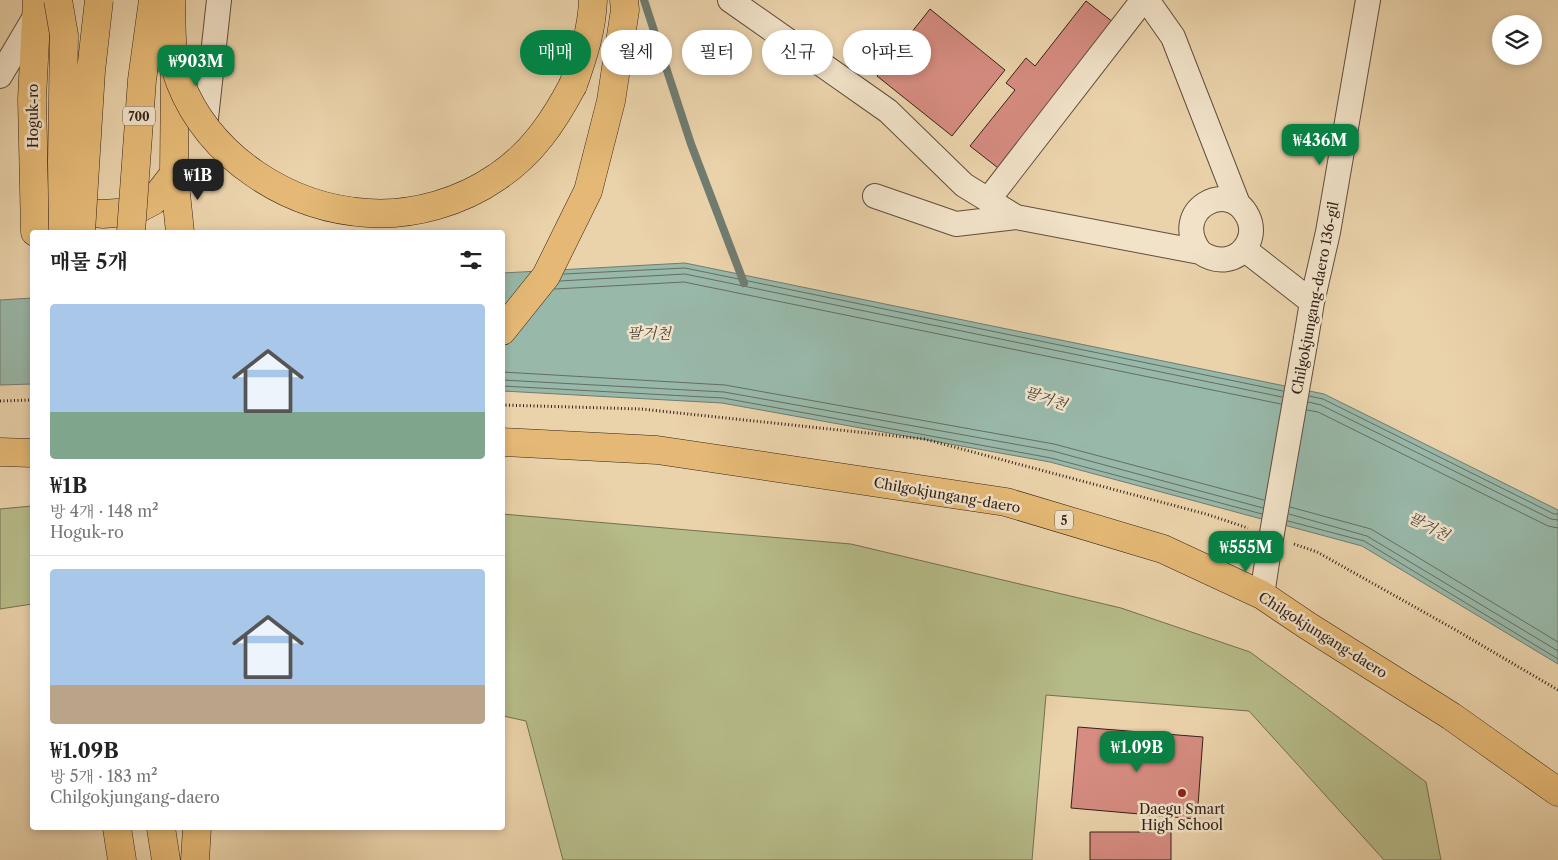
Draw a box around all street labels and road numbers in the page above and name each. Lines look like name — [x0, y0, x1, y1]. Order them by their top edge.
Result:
street label: Hoguk-ro — [24, 84, 42, 148]
road number: 700 — [123, 106, 155, 125]
street label: Chilgokjungang-daero 136-gil — [1287, 200, 1343, 396]
street label: Chilgokjungang-daero — [872, 473, 1022, 517]
road number: 5 — [1055, 510, 1073, 530]
street label: Chilgokjungang-daero — [1255, 588, 1391, 682]

